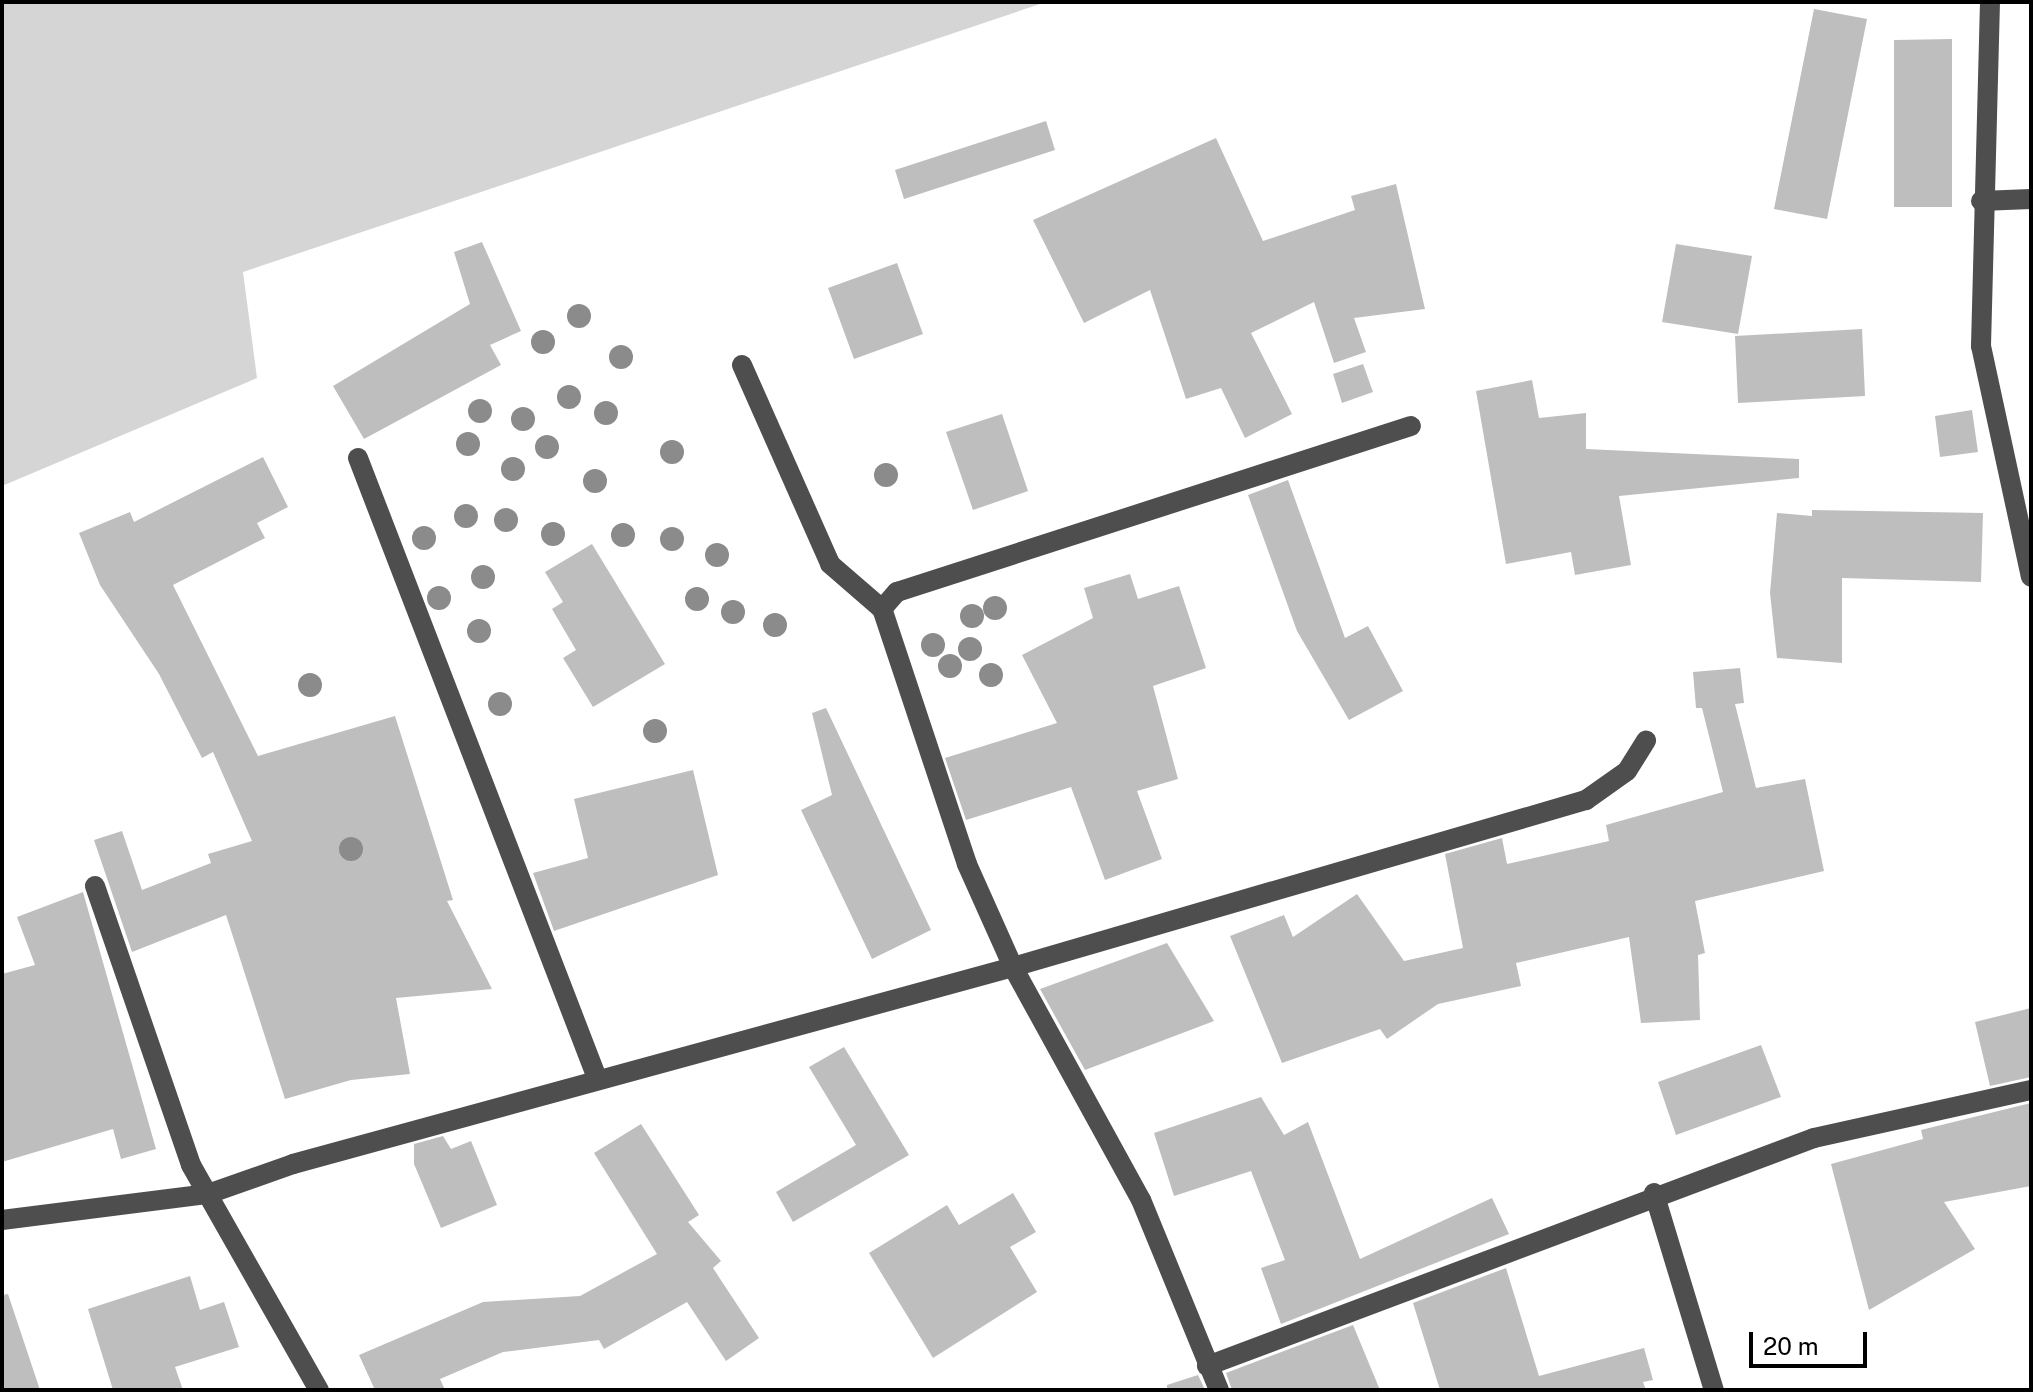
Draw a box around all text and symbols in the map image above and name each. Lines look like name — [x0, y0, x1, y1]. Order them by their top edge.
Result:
scale bar — [1753, 1316, 1871, 1366]
text: 20 m — [1763, 1332, 1819, 1360]

